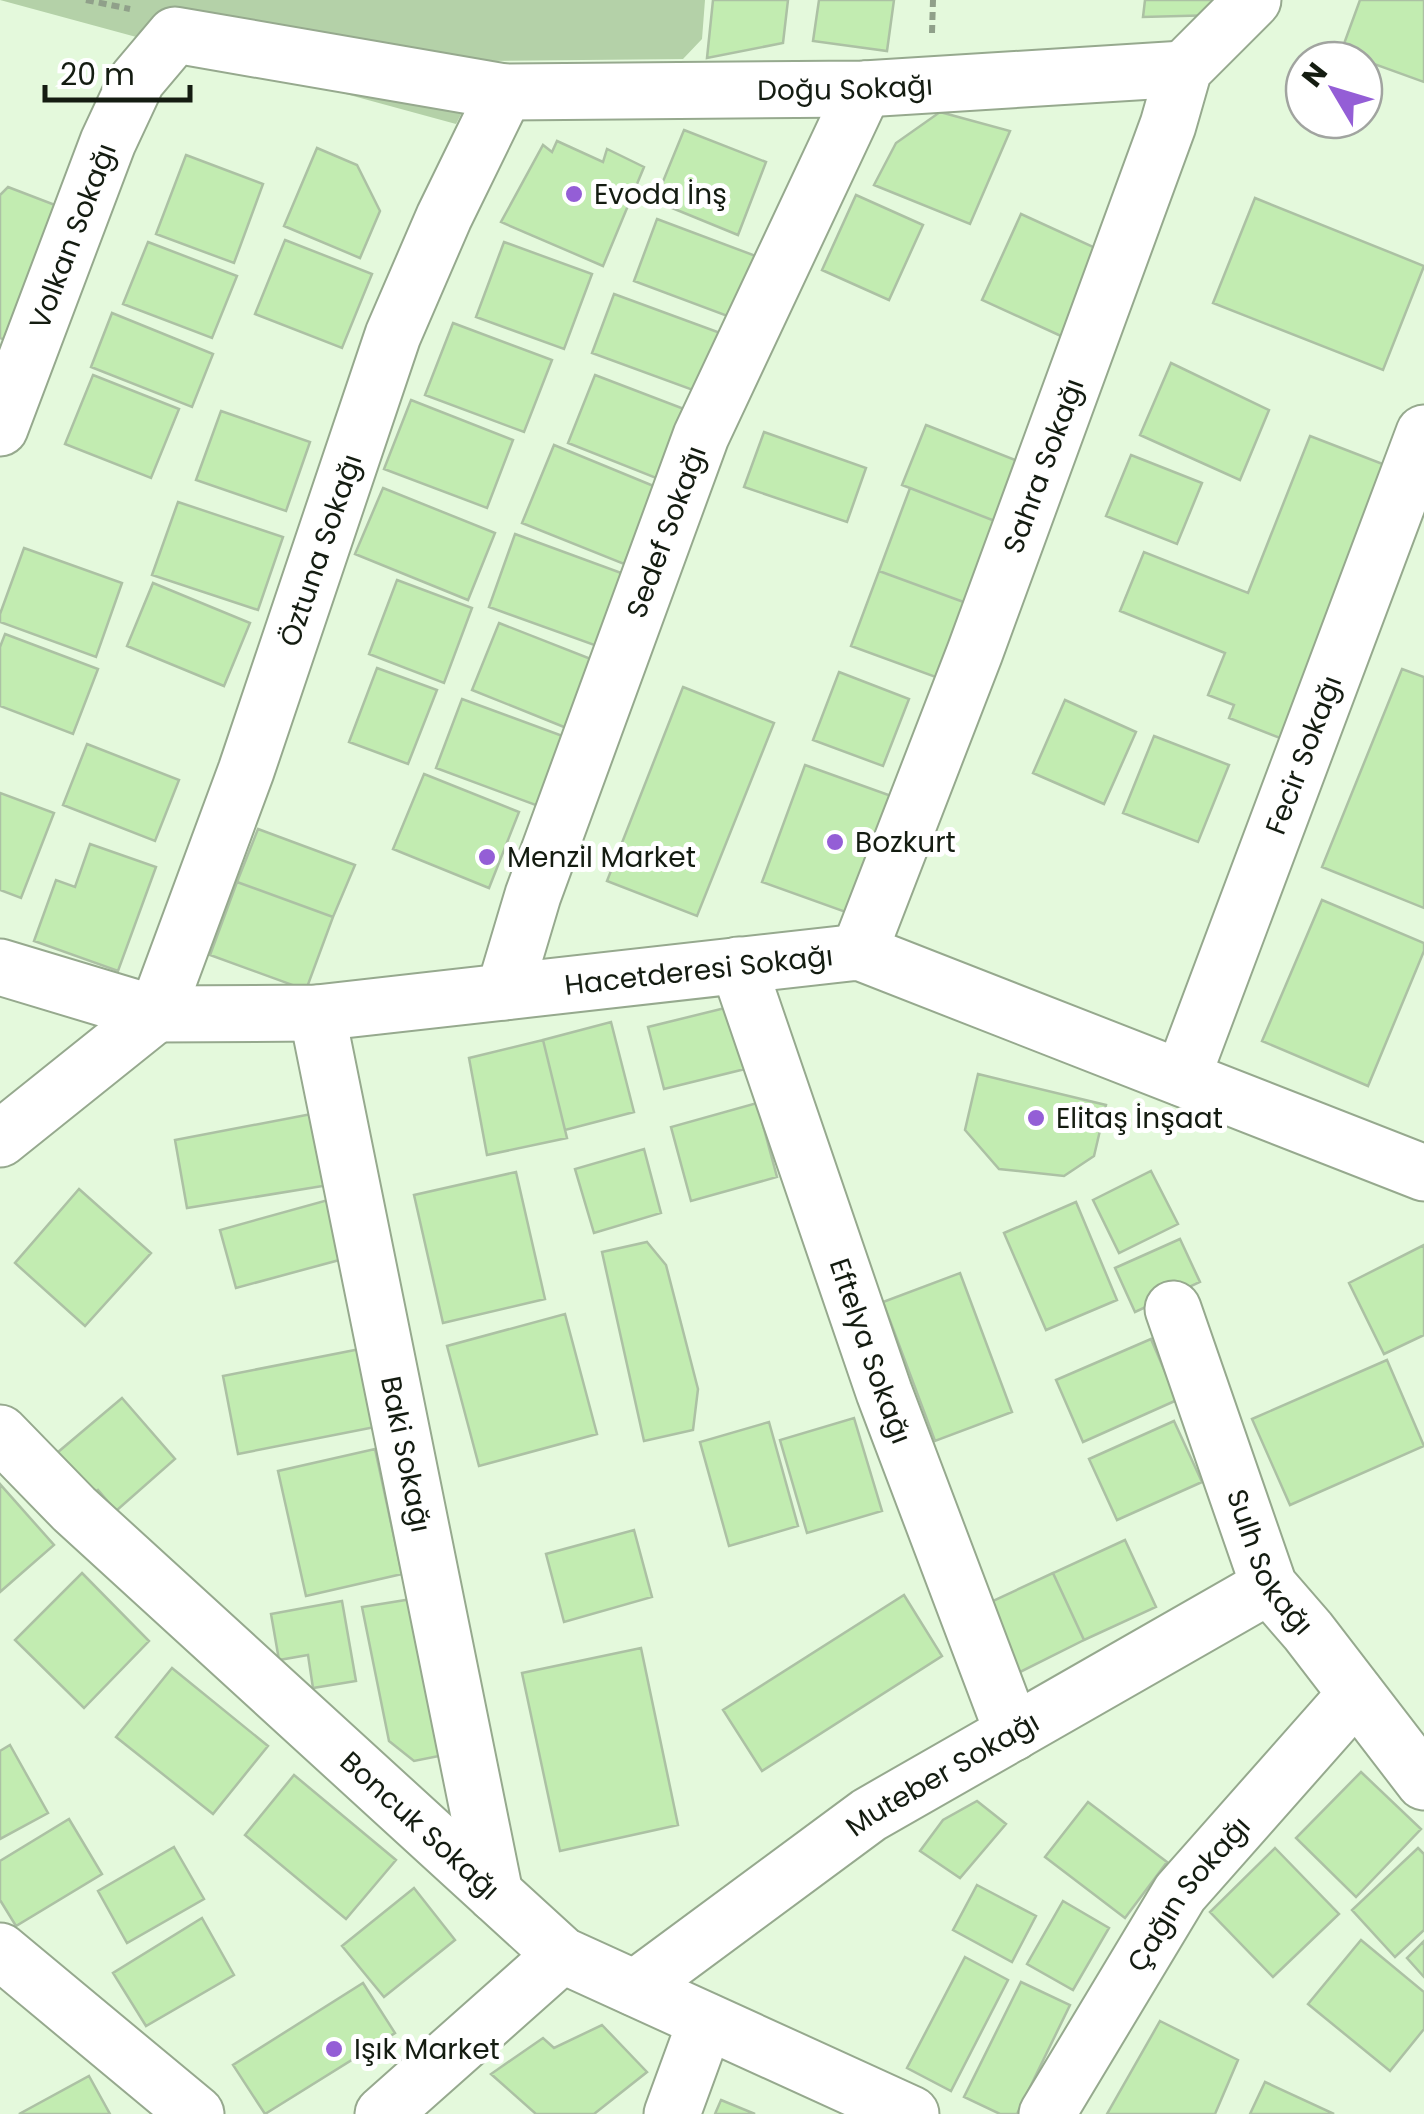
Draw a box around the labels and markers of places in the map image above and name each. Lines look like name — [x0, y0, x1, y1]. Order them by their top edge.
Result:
place label: Evoda İnş — [594, 175, 727, 214]
marker: Evoda İnş — [563, 183, 585, 205]
place label: Bozkurt — [855, 823, 956, 862]
marker: Bozkurt — [824, 831, 846, 853]
place label: Menzil Market — [507, 838, 696, 877]
marker: Menzil Market — [476, 846, 498, 868]
place label: Elitaş İnşaat — [1056, 1099, 1223, 1138]
marker: Elitaş İnşaat — [1025, 1107, 1047, 1129]
place label: Işık Market — [354, 2030, 500, 2069]
marker: Işık Market — [323, 2038, 345, 2060]

